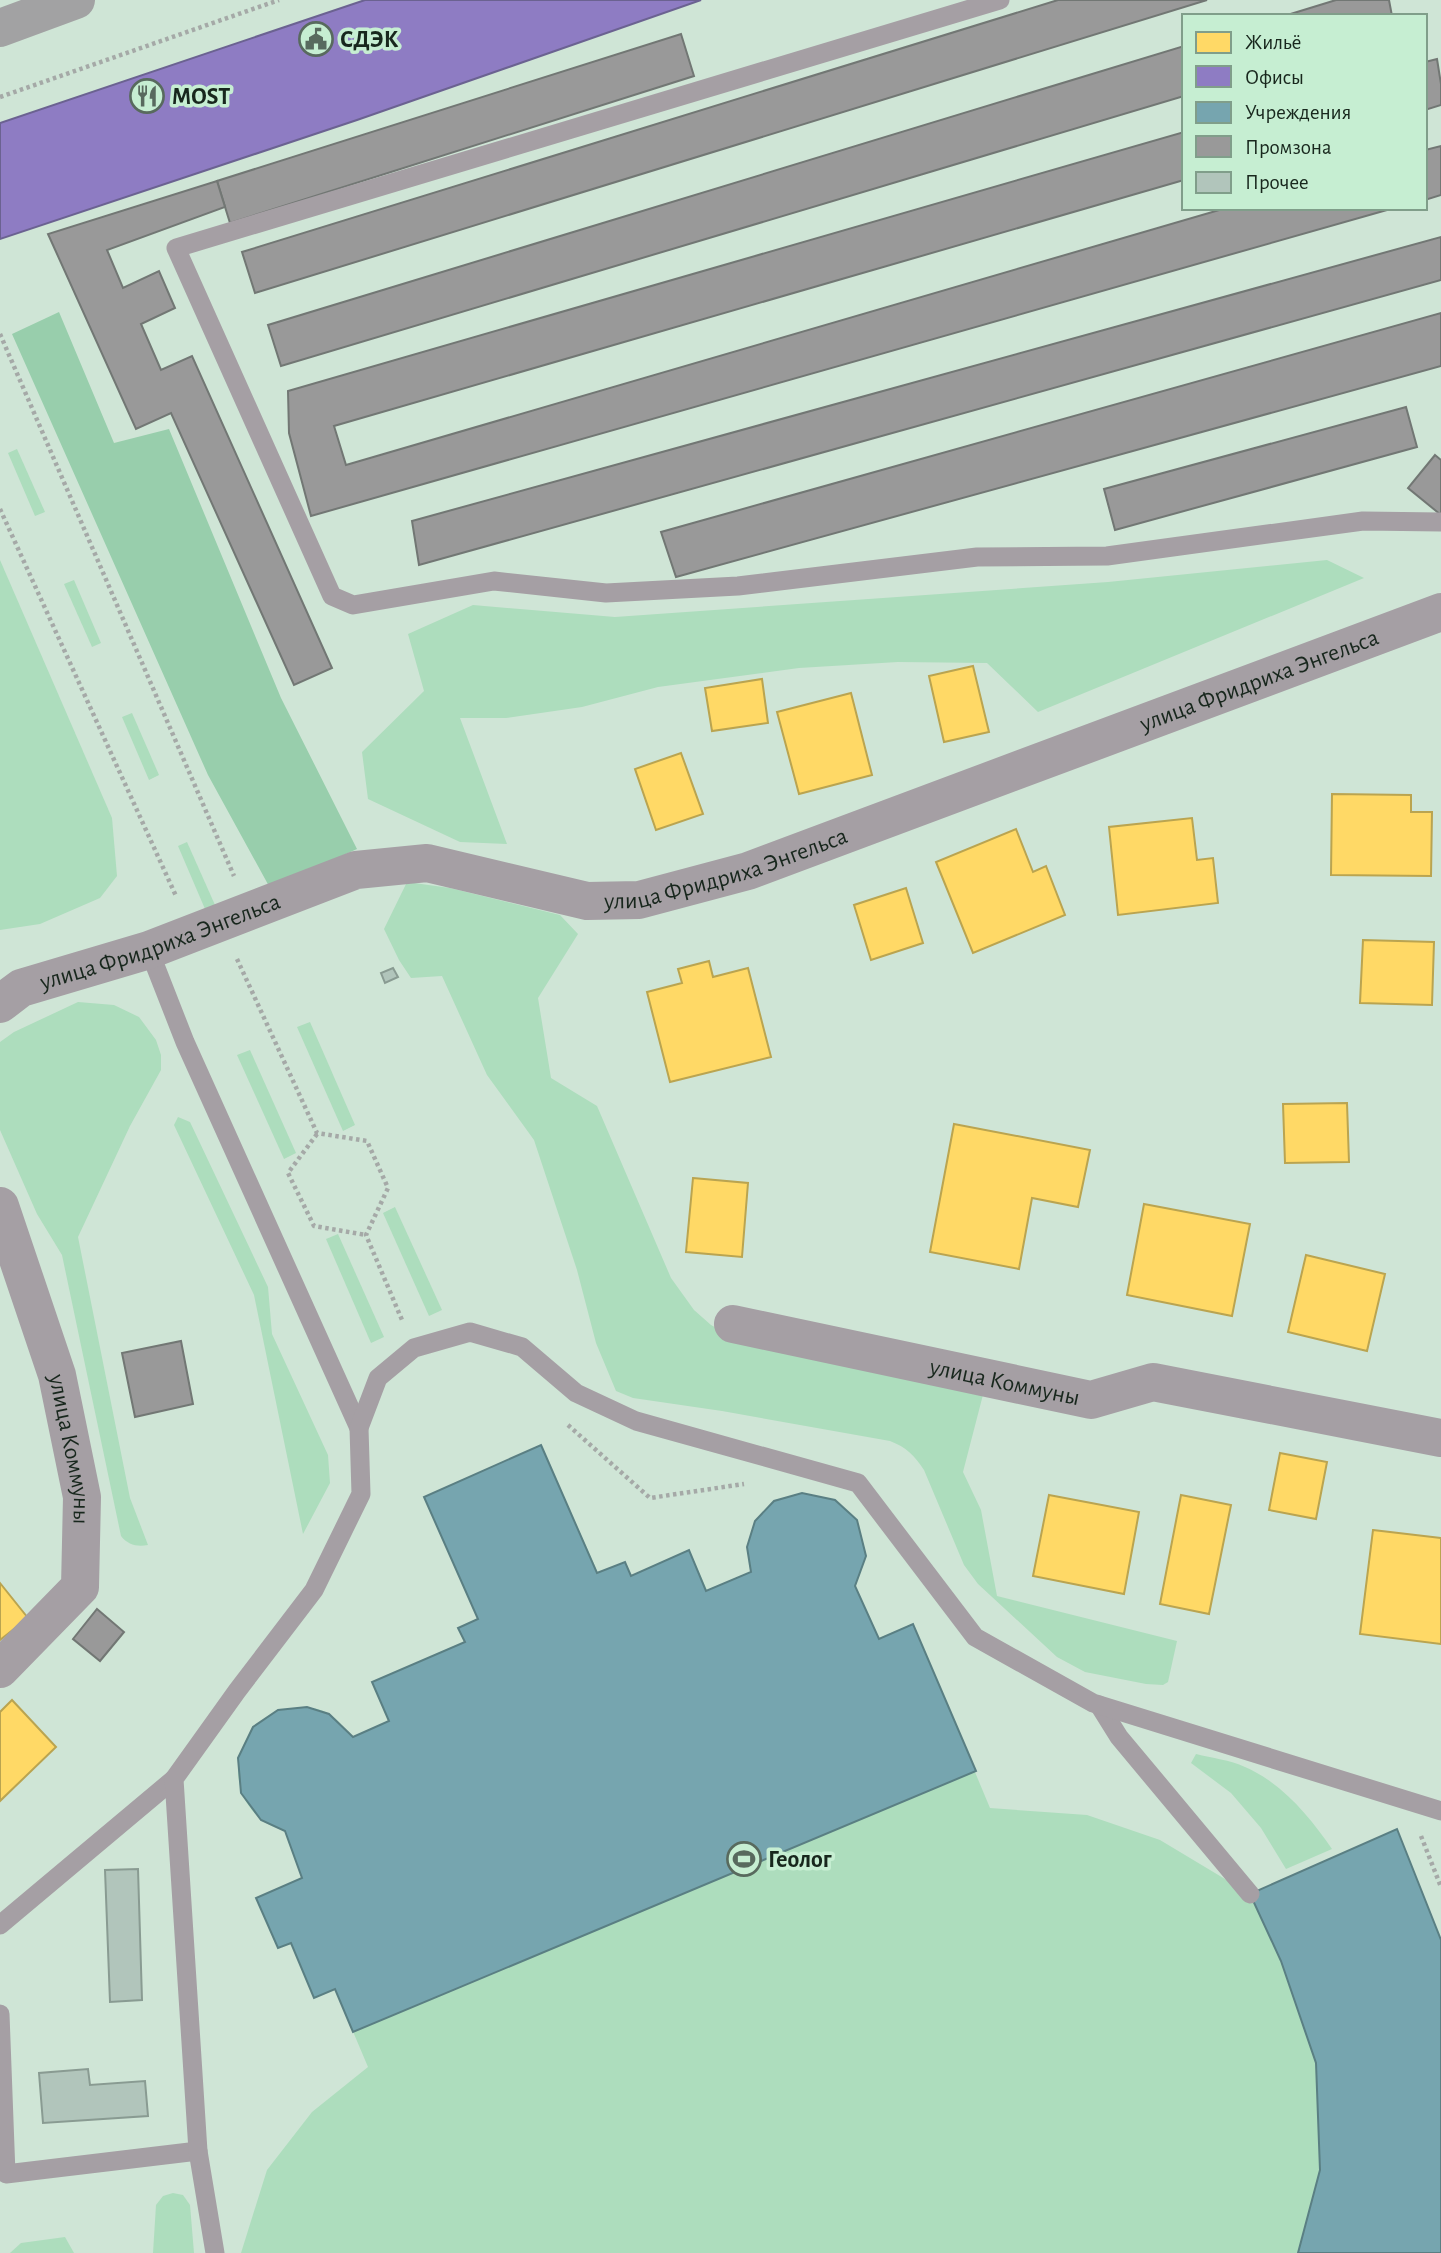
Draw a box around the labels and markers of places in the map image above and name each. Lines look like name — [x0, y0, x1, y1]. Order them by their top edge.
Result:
public building icon: СДЭК — [297, 20, 335, 58]
place label: СДЭК — [340, 28, 399, 52]
restaurant icon: MOST — [128, 77, 166, 115]
place label: MOST — [172, 85, 230, 109]
sports icon: Геолог — [725, 1840, 763, 1878]
place label: Геолог — [768, 1848, 832, 1872]

